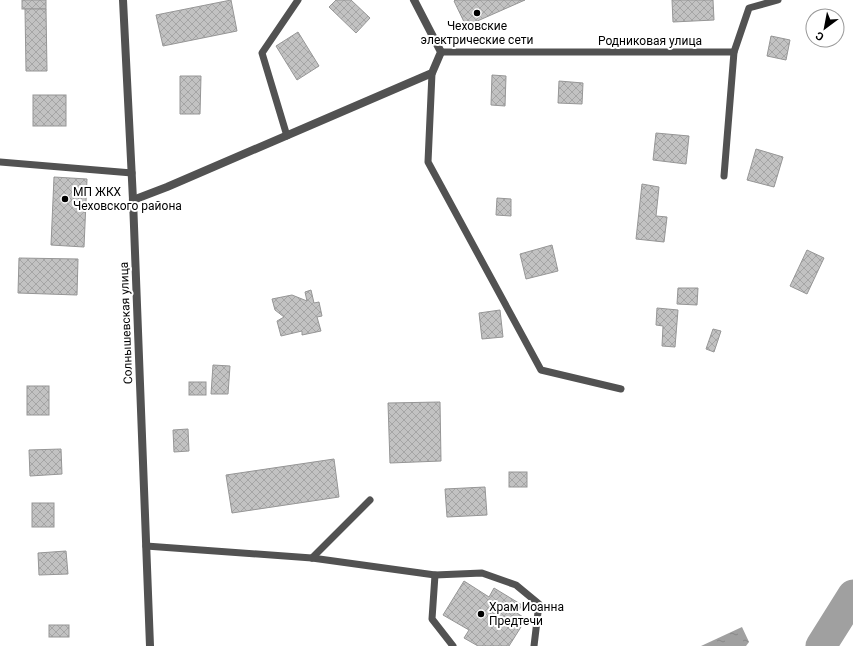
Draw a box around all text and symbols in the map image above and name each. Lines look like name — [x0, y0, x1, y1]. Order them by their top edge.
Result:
marker: Чеховские электрические сети — [472, 8, 482, 18]
north arrow — [805, 8, 845, 48]
place label: Чеховские электрические сети — [421, 19, 533, 47]
text: С — [813, 29, 826, 43]
street label: Родниковая улица — [598, 34, 702, 48]
place label: МП ЖКХ Чеховского района — [73, 185, 182, 213]
marker: МП ЖКХ Чеховского района — [60, 194, 70, 204]
street label: Солнышевская улица — [117, 262, 135, 384]
place label: Храм Иоанна Предтечи — [489, 600, 564, 628]
marker: Храм Иоанна Предтечи — [476, 609, 486, 619]

